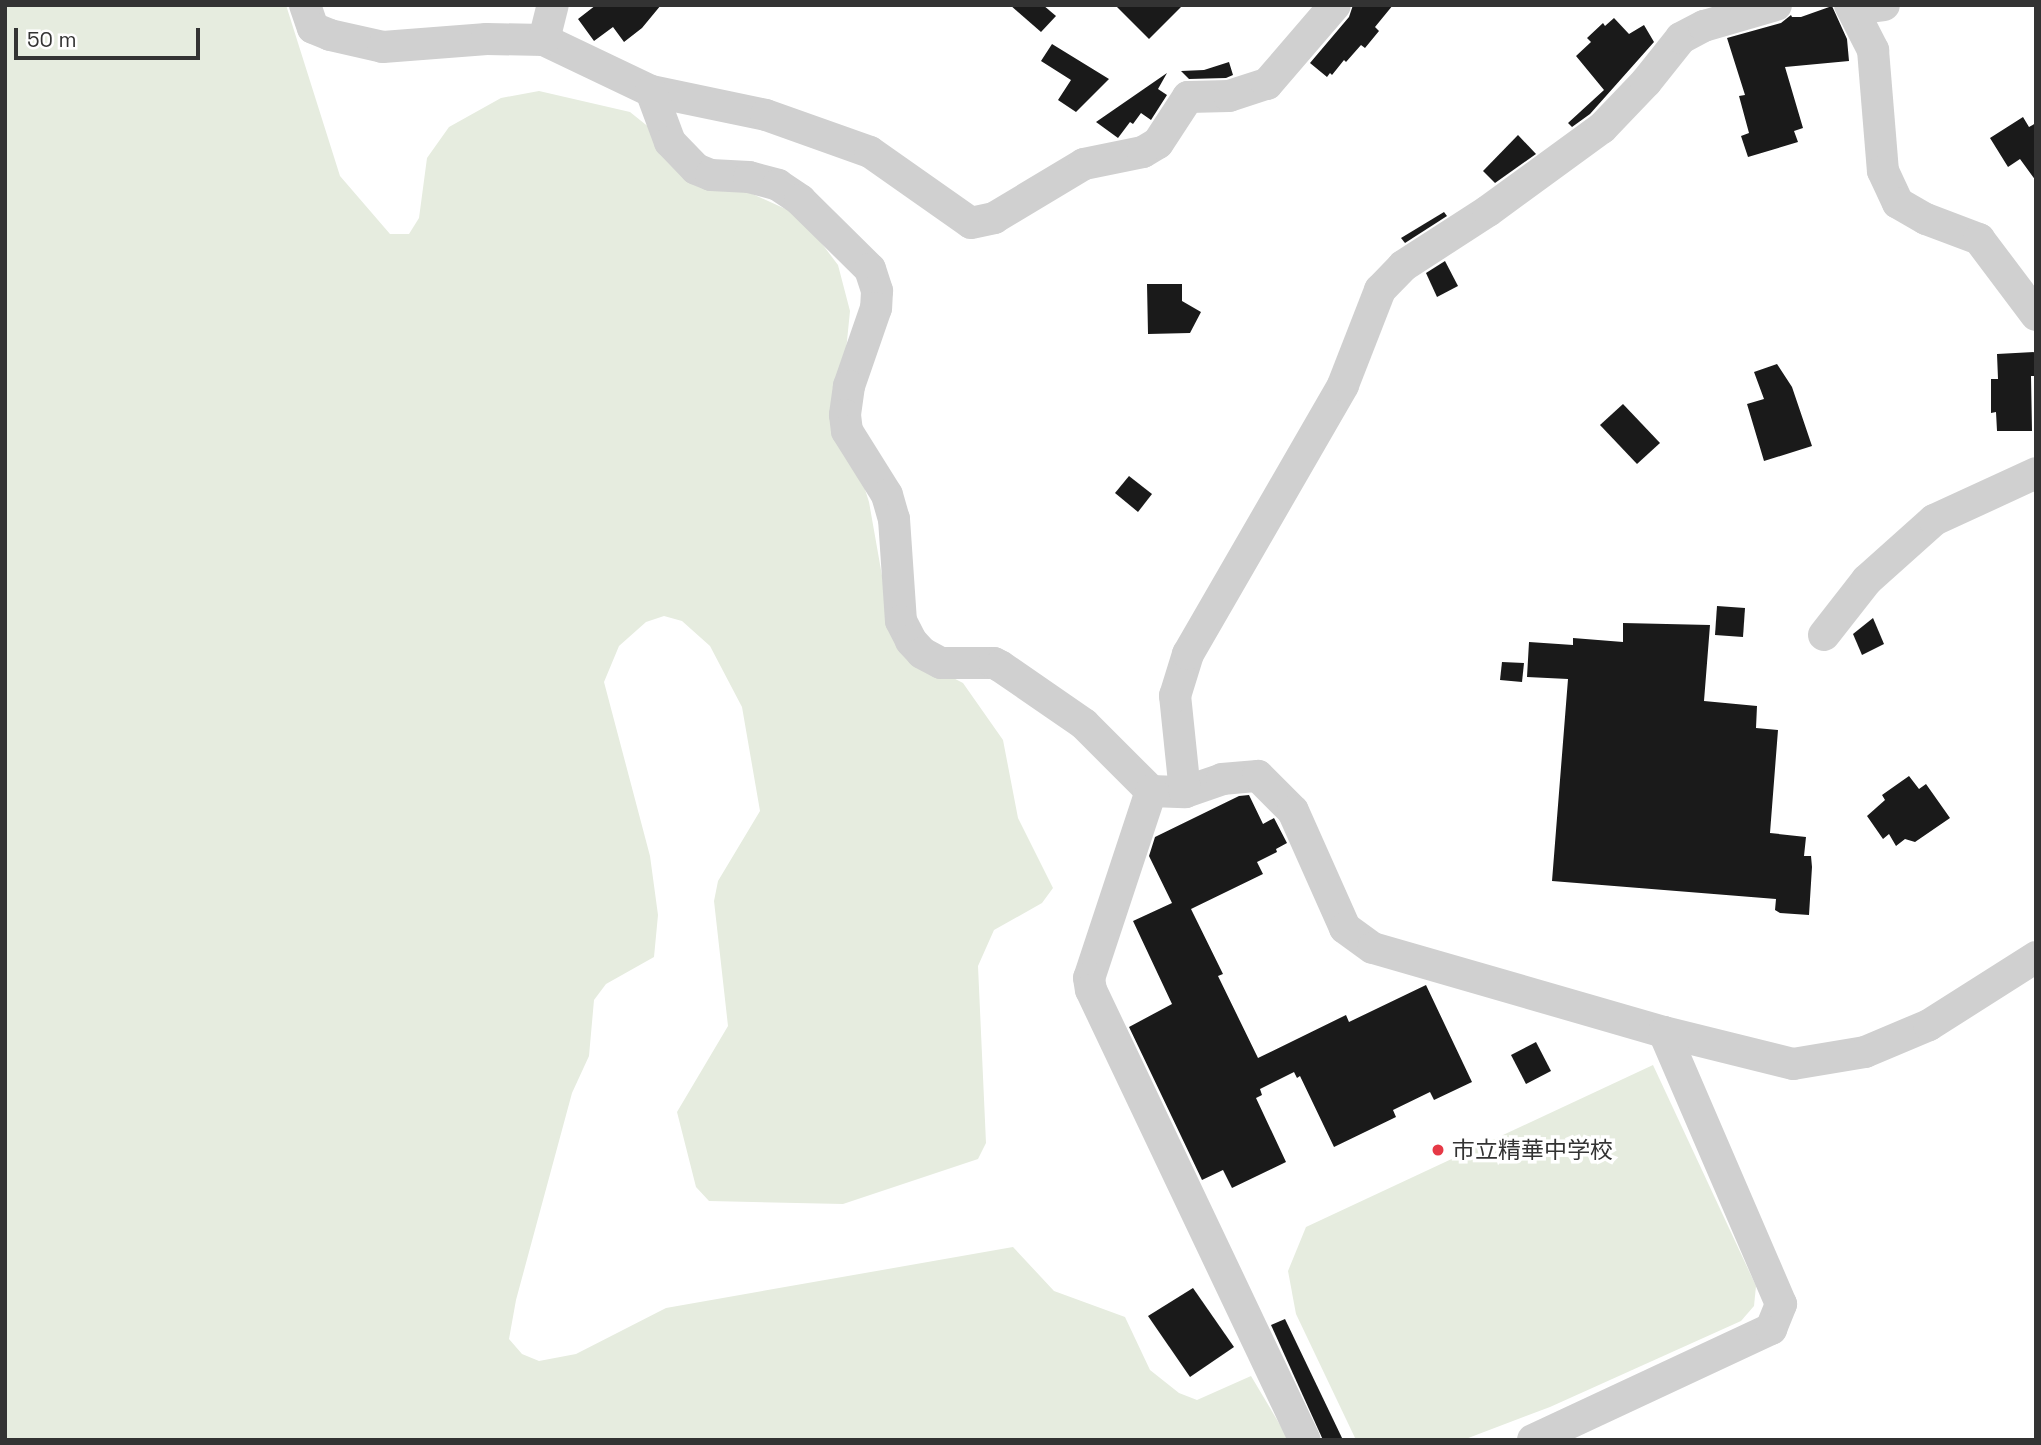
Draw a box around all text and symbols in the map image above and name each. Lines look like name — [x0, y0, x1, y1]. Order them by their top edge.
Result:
scale bar — [18, 14, 203, 58]
text: 50 m — [27, 26, 77, 53]
place label: 市立精華中学校 — [1452, 1136, 1613, 1164]
marker: 市立精華中学校 — [1430, 1142, 1446, 1158]

